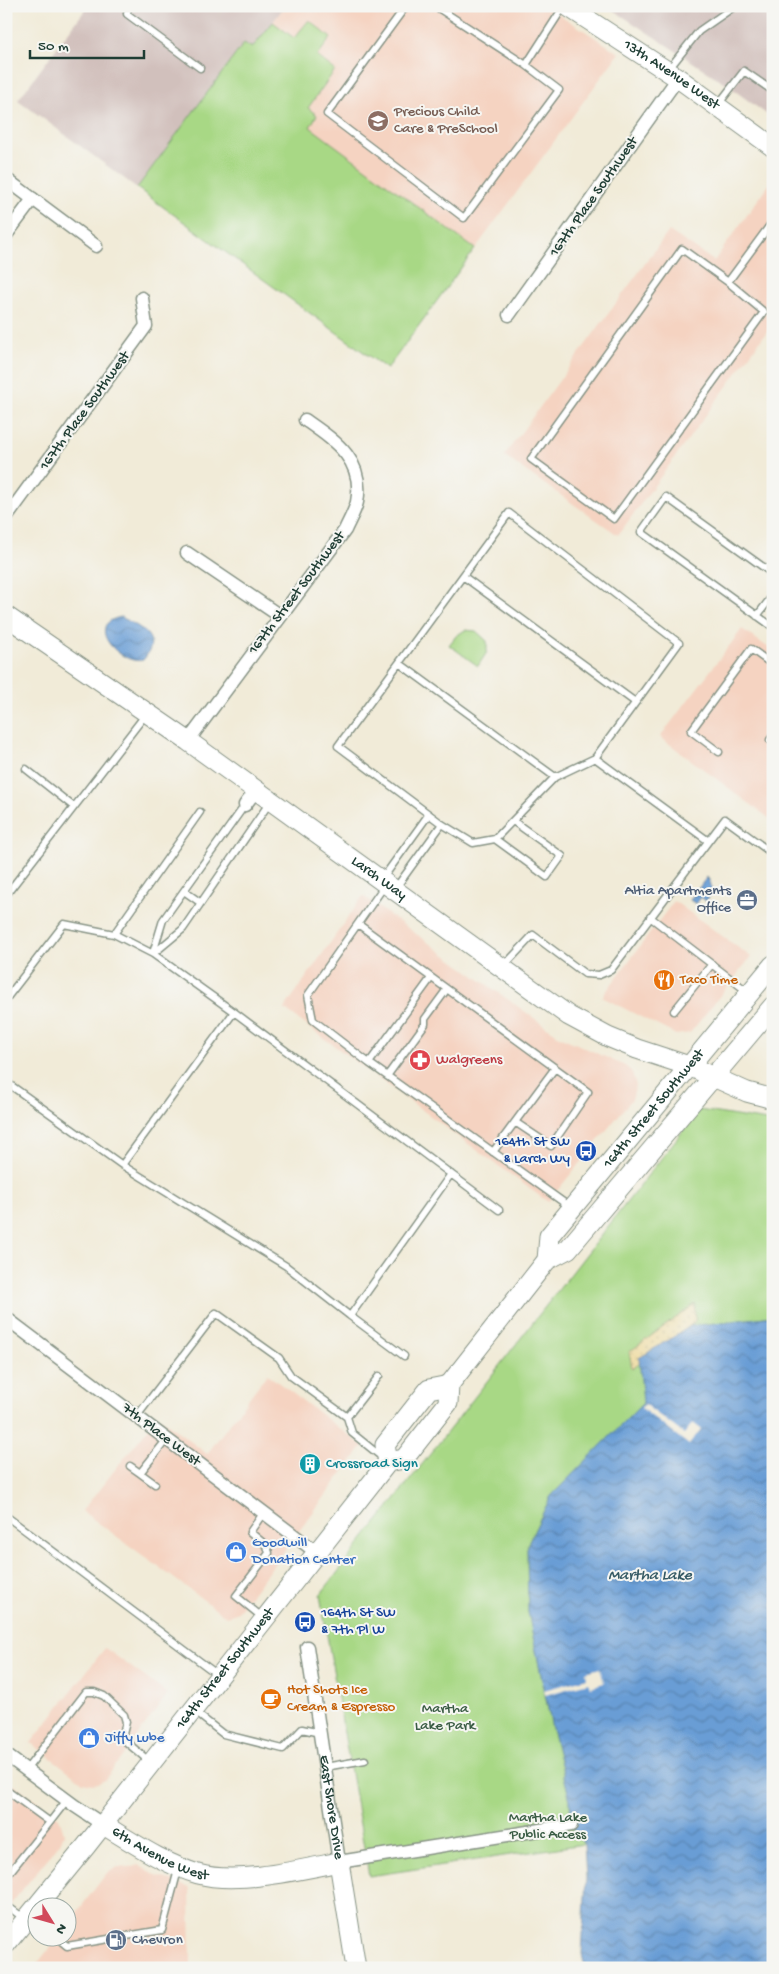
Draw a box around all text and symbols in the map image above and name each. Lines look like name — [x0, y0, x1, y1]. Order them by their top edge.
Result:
scale bar — [30, 28, 144, 60]
street label: 13th Avenue West — [619, 35, 724, 115]
text: 50 m — [38, 38, 69, 56]
place label: Precious Child Care & PreSchool — [393, 103, 498, 138]
school or university icon: Precious Child Care & PreSchool — [366, 109, 390, 133]
street label: 167th Place Southwest — [545, 132, 643, 261]
street label: 167th Place Southwest — [35, 347, 135, 475]
street label: 167th Street Southwest — [244, 526, 350, 659]
street label: Larch Way — [347, 853, 411, 905]
place label: Altia Apartments Office — [624, 882, 731, 917]
office icon: Altia Apartments Office — [735, 888, 759, 912]
restaurant icon: Taco Time — [652, 968, 676, 992]
place label: Taco Time — [679, 971, 738, 989]
street label: 164th Street Southwest — [599, 1044, 710, 1173]
pharmacy icon: Walgreens — [408, 1048, 432, 1072]
place label: Walgreens — [436, 1051, 503, 1069]
place label: 164th St SW & Larch Wy — [494, 1133, 571, 1168]
bus stop icon: 164th St SW & Larch Wy — [574, 1139, 598, 1163]
street label: 7th Place West — [117, 1399, 205, 1472]
building icon: Crossroad Sign — [298, 1452, 322, 1476]
place label: Crossroad Sign — [326, 1455, 418, 1473]
place label: Goodwill Donation Center — [251, 1534, 357, 1569]
shop icon: Goodwill Donation Center — [224, 1540, 248, 1564]
water label: Martha Lake — [608, 1567, 693, 1586]
street label: 164th Street Southwest — [172, 1603, 280, 1734]
place label: 164th St SW & 7th Pl W — [320, 1604, 396, 1639]
bus stop icon: 164th St SW & 7th Pl W — [293, 1610, 317, 1634]
place label: Hot Shots Ice Cream & Espresso — [287, 1681, 396, 1716]
cafe icon: Hot Shots Ice Cream & Espresso — [259, 1687, 283, 1711]
park label: Martha Lake Park — [415, 1700, 477, 1735]
shop icon: Jiffy Lube — [77, 1726, 101, 1750]
place label: Jiffy Lube — [105, 1729, 165, 1747]
street label: East Shore Drive — [314, 1754, 348, 1861]
park label: Martha Lake Public Access — [509, 1809, 587, 1844]
street label: 6th Avenue West — [108, 1823, 212, 1885]
north arrow — [28, 1896, 78, 1946]
text: N — [51, 1920, 70, 1937]
fuel station icon: Chevron — [104, 1928, 128, 1952]
place label: Chevron — [132, 1931, 183, 1949]

